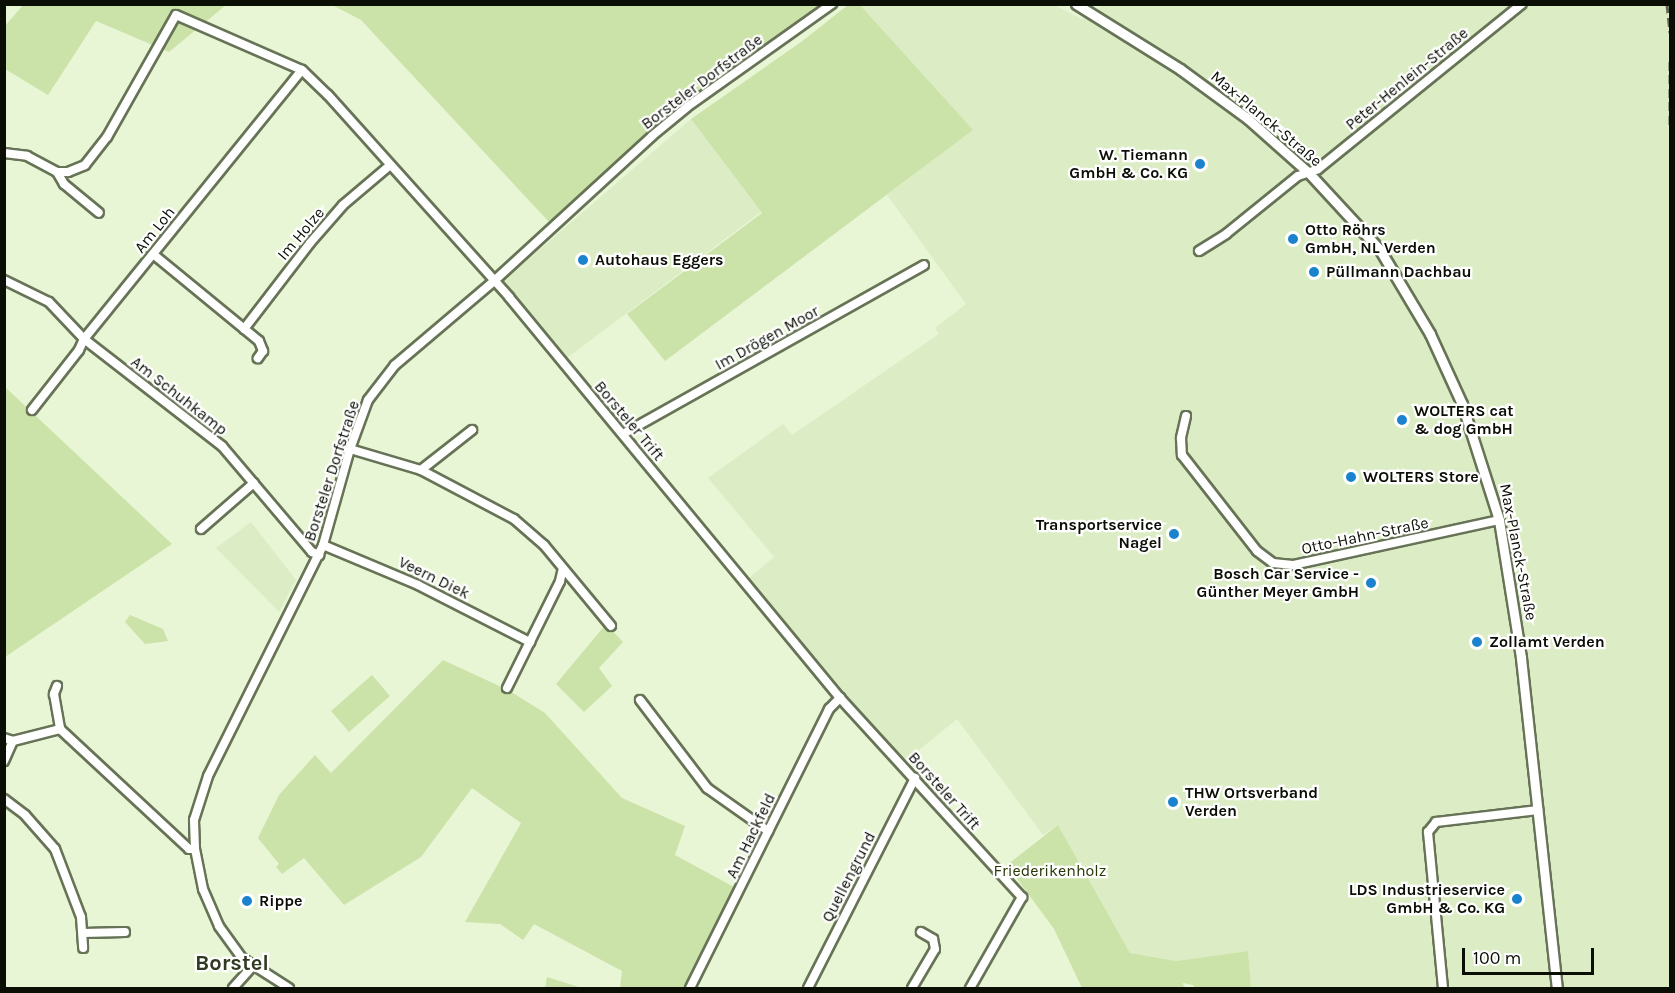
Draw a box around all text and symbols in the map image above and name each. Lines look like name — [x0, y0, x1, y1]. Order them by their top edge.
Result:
street label: Peter-Henlein-Straße — [1342, 24, 1472, 134]
street label: Borsteler Dorfstraße — [638, 30, 766, 134]
street label: Max-Planck-Straße — [1207, 67, 1325, 171]
place label: W. Tiemann GmbH & Co. KG — [1069, 145, 1188, 183]
marker: W. Tiemann GmbH & Co. KG — [1193, 157, 1207, 171]
street label: Am Loh — [131, 203, 179, 257]
street label: Im Holze — [273, 204, 329, 264]
place label: Otto Röhrs GmbH, NL Verden — [1305, 220, 1436, 258]
marker: Otto Röhrs GmbH, NL Verden — [1286, 232, 1300, 246]
place label: Autohaus Eggers — [595, 250, 723, 270]
marker: Autohaus Eggers — [576, 253, 590, 267]
place label: Püllmann Dachbau — [1326, 262, 1472, 282]
marker: Püllmann Dachbau — [1307, 265, 1321, 279]
street label: Im Drögen Moor — [712, 302, 822, 374]
street label: Am Schuhkamp — [127, 352, 231, 440]
street label: Borsteler Trift — [590, 377, 668, 465]
street label: Borsteler Dorfstraße — [300, 398, 364, 544]
place label: WOLTERS cat & dog GmbH — [1414, 401, 1514, 439]
marker: WOLTERS cat & dog GmbH — [1395, 413, 1409, 427]
place label: WOLTERS Store — [1363, 467, 1479, 487]
marker: WOLTERS Store — [1344, 470, 1358, 484]
street label: Max-Planck-Straße — [1495, 482, 1541, 622]
street label: Otto-Hahn-Straße — [1300, 513, 1430, 559]
place label: Transportservice Nagel — [1036, 515, 1162, 553]
marker: Transportservice Nagel — [1167, 527, 1181, 541]
street label: Veern Diek — [395, 553, 473, 603]
place label: Bosch Car Service - Günther Meyer GmbH — [1197, 564, 1359, 602]
marker: Bosch Car Service - Günther Meyer GmbH — [1364, 576, 1378, 590]
place label: Zollamt Verden — [1489, 632, 1605, 652]
marker: Zollamt Verden — [1470, 635, 1484, 649]
street label: Borsteler Trift — [904, 748, 984, 834]
place label: THW Ortsverband Verden — [1185, 783, 1318, 821]
street label: Am Hackfeld — [722, 790, 780, 882]
marker: THW Ortsverband Verden — [1166, 795, 1180, 809]
street label: Quellengrund — [818, 829, 880, 925]
park label: Friederikenholz — [994, 861, 1106, 881]
place label: LDS Industrieservice GmbH & Co. KG — [1349, 880, 1505, 918]
place label: Rippe — [259, 891, 303, 911]
marker: LDS Industrieservice GmbH & Co. KG — [1510, 892, 1524, 906]
marker: Rippe — [240, 894, 254, 908]
scale bar — [1465, 936, 1597, 974]
text: 100 m — [1473, 947, 1521, 969]
district label: Borstel — [195, 951, 269, 977]

